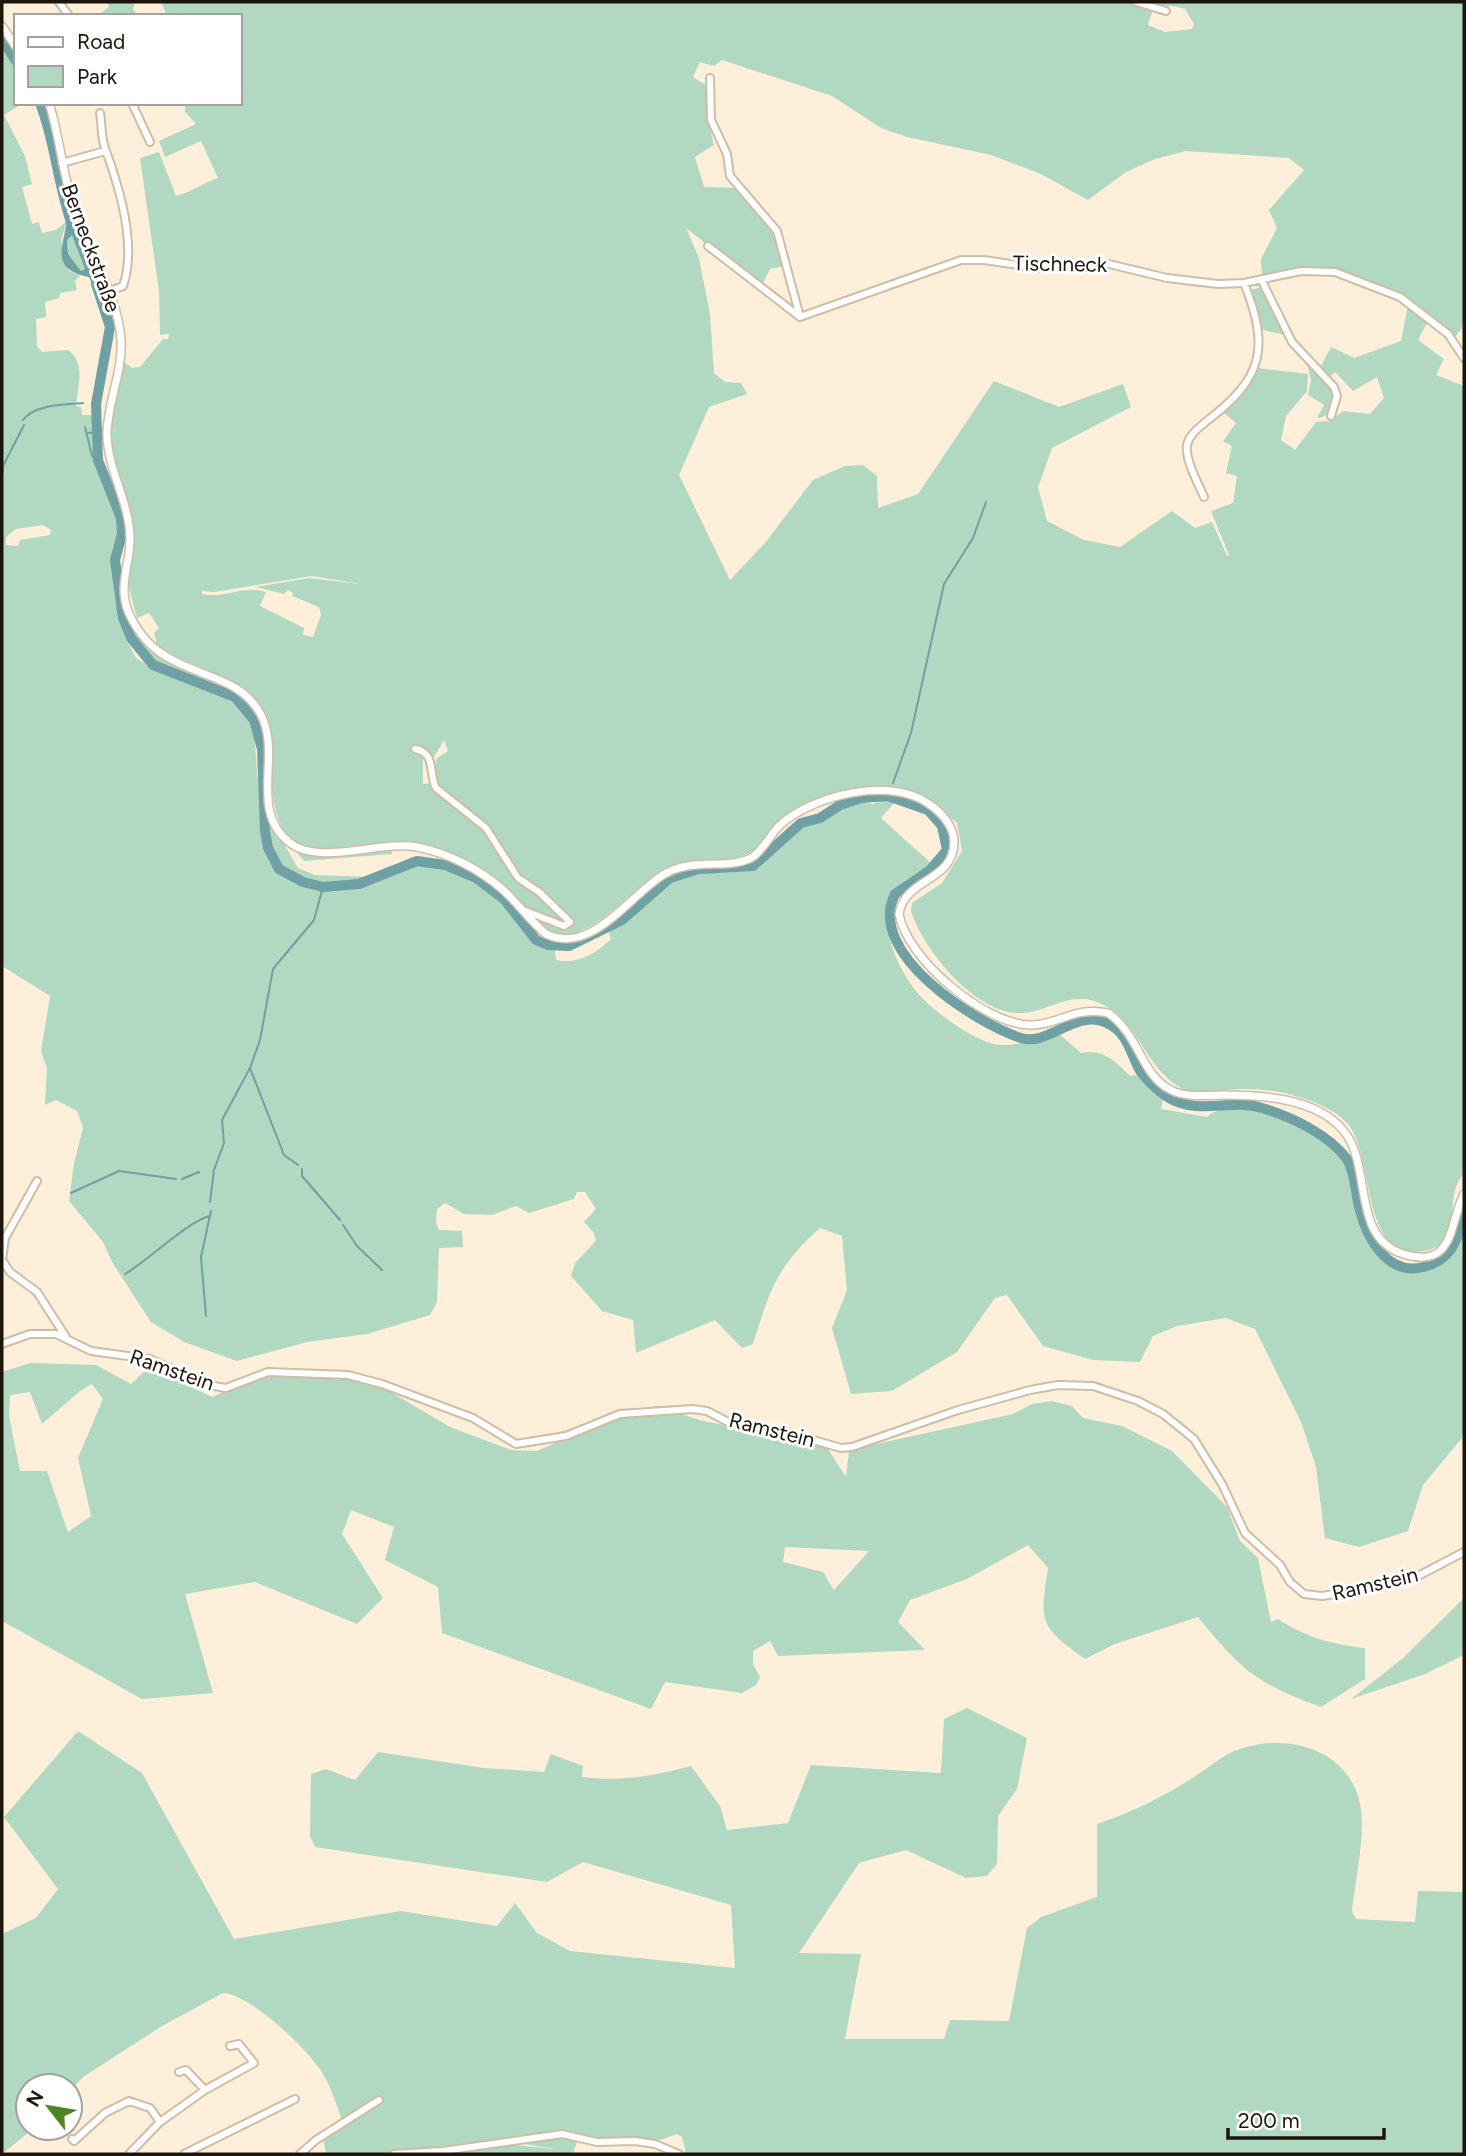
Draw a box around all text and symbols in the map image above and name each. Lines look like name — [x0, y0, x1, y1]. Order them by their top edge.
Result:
legend — [14, 14, 242, 105]
text: Road — [77, 29, 125, 54]
text: Park — [77, 64, 118, 89]
street label: Berneckstraße — [57, 180, 126, 316]
street label: Tischneck — [1013, 250, 1108, 277]
street label: Ramstein — [127, 1343, 218, 1396]
street label: Ramstein — [727, 1407, 818, 1452]
street label: Ramstein — [1329, 1561, 1420, 1606]
north arrow — [14, 2072, 84, 2142]
text: N — [21, 2086, 48, 2111]
scale bar — [1228, 2096, 1384, 2140]
text: 200 m — [1238, 2108, 1300, 2133]

